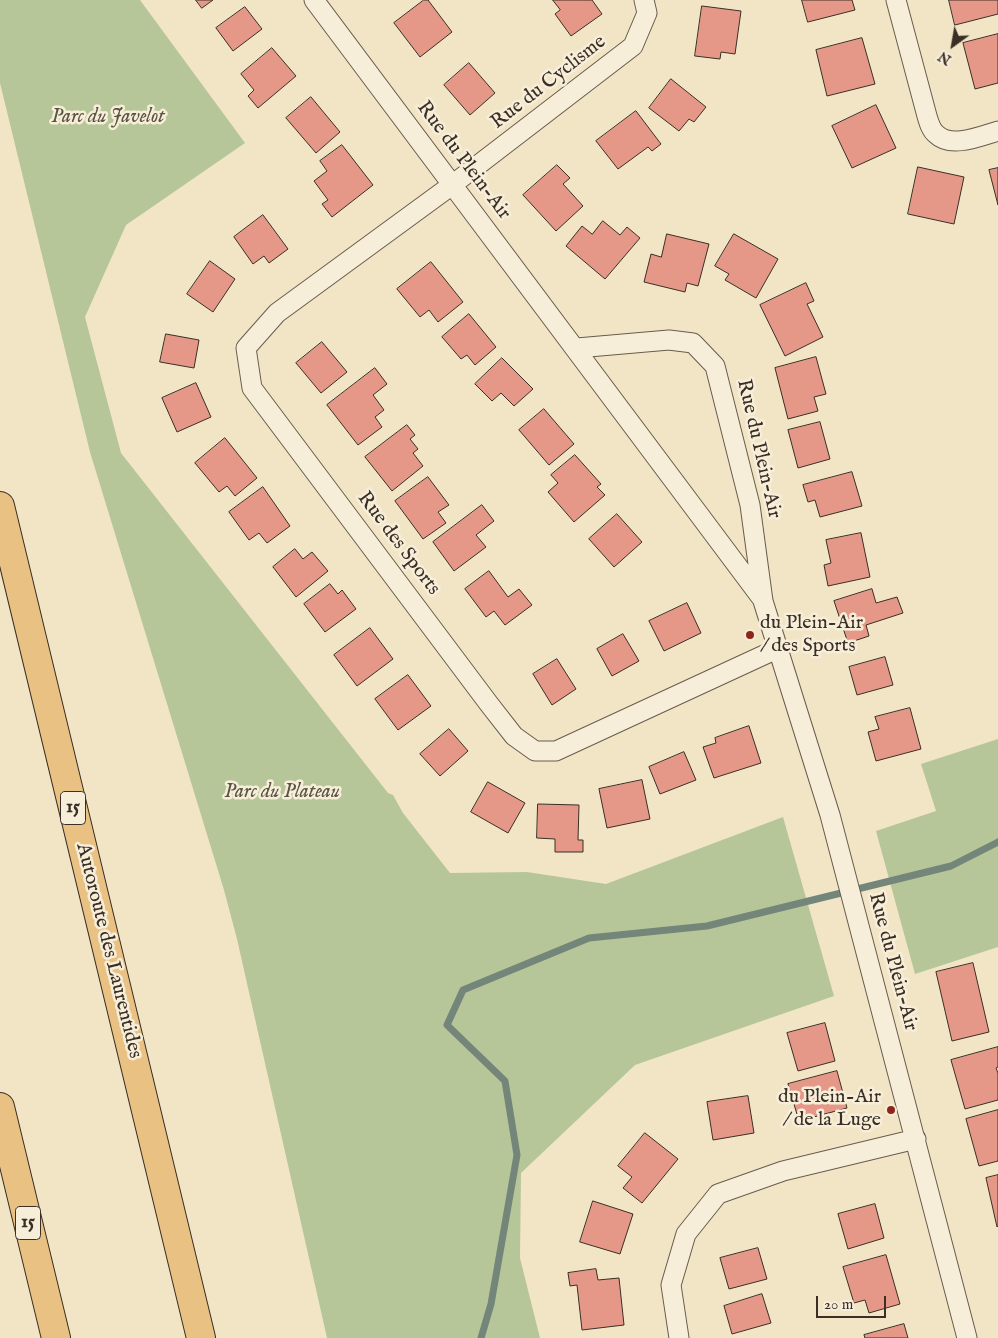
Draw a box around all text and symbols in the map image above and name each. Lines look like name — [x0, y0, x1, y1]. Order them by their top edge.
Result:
north arrow — [928, 20, 978, 70]
street label: Rue du Cyclisme — [487, 31, 611, 135]
text: N — [935, 47, 955, 69]
street label: Rue du Plein-Air — [411, 97, 515, 225]
park label: Parc du Javelot — [51, 106, 165, 130]
street label: Rue du Plein-Air — [730, 377, 786, 521]
street label: Rue des Sports — [351, 488, 445, 600]
place label: du Plein-Air / des Sports — [760, 612, 863, 659]
marker: du Plein-Air / des Sports — [744, 629, 756, 641]
park label: Parc du Plateau — [224, 781, 340, 805]
road number: 15 — [60, 791, 86, 824]
street label: Autoroute des Laurentides — [70, 841, 146, 1061]
street label: Rue du Plein-Air — [862, 890, 922, 1034]
place label: du Plein-Air / de la Luge — [778, 1086, 881, 1133]
marker: du Plein-Air / de la Luge — [885, 1104, 897, 1116]
road number: 15 — [15, 1206, 40, 1240]
scale bar — [818, 1286, 888, 1318]
text: 20 m — [824, 1295, 853, 1314]

